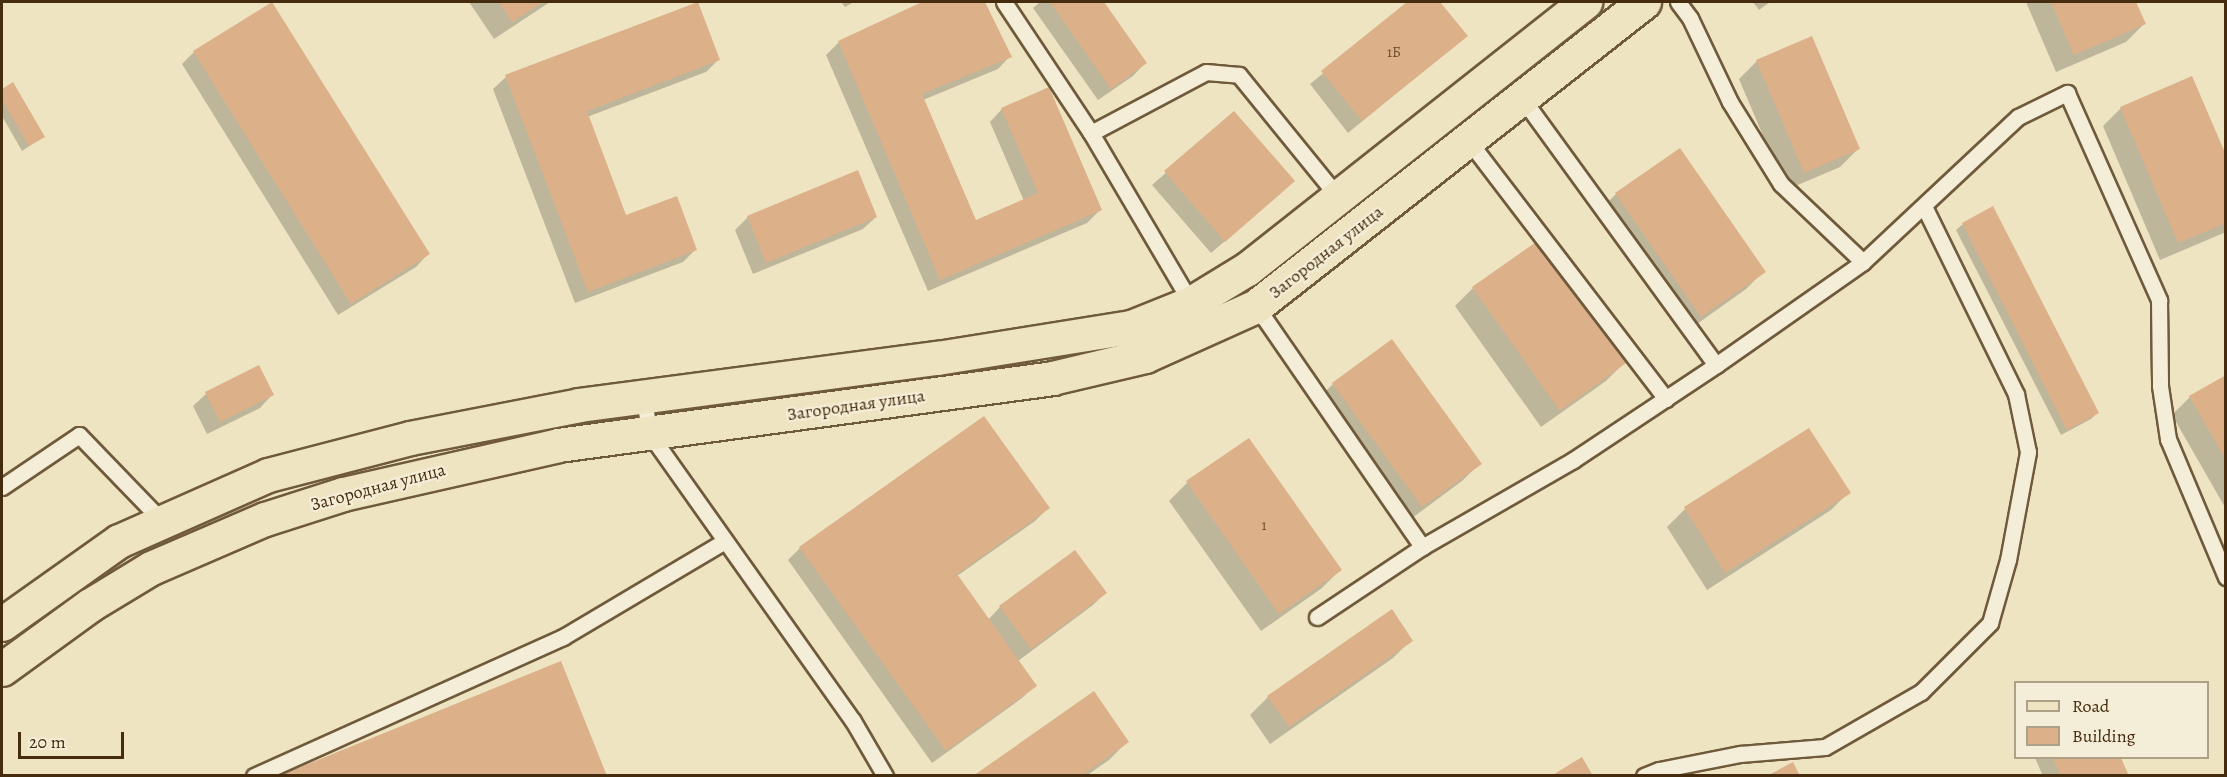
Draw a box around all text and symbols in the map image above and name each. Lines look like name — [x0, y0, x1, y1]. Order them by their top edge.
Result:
house number: 1Б — [1387, 44, 1401, 62]
street label: Загородная улица — [1265, 201, 1387, 303]
street label: Загородная улица — [786, 385, 926, 425]
street label: Загородная улица — [308, 459, 448, 515]
house number: 1 — [1261, 517, 1267, 535]
legend — [2014, 681, 2209, 759]
text: Road — [2072, 694, 2109, 718]
scale bar — [21, 720, 128, 758]
text: Building — [2072, 724, 2136, 748]
text: 20 m — [29, 730, 66, 754]

